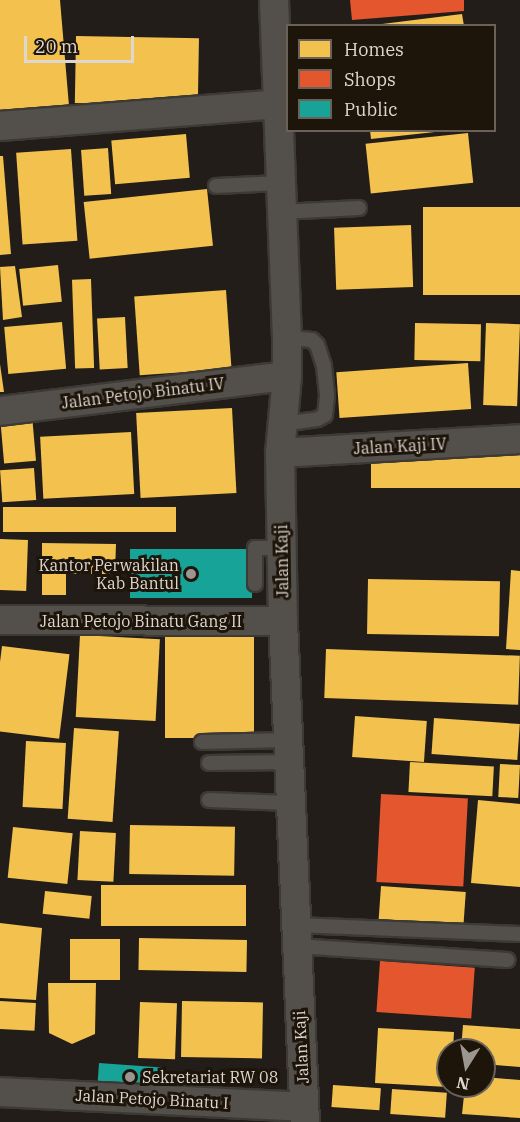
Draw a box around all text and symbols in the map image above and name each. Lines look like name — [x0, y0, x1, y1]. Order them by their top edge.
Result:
scale bar — [27, 24, 136, 62]
legend — [286, 24, 496, 132]
text: 20 m — [35, 35, 78, 58]
text: Homes — [344, 38, 404, 61]
text: Shops — [344, 68, 396, 91]
text: Public — [344, 98, 398, 121]
street label: Jalan Petojo Binatu IV — [60, 373, 226, 413]
street label: Jalan Kaji IV — [353, 434, 447, 458]
street label: Jalan Kaji — [272, 524, 292, 598]
place label: Kantor Perwakilan Kab Bantul — [38, 555, 179, 593]
marker: Kantor Perwakilan Kab Bantul — [184, 567, 198, 581]
street label: Jalan Petojo Binatu Gang II — [40, 611, 242, 631]
street label: Jalan Kaji — [289, 1010, 313, 1084]
north arrow — [436, 1038, 496, 1098]
place label: Sekretariat RW 08 — [142, 1067, 278, 1087]
marker: Sekretariat RW 08 — [123, 1070, 137, 1084]
text: N — [455, 1073, 471, 1095]
street label: Jalan Petojo Binatu I — [75, 1085, 229, 1113]

